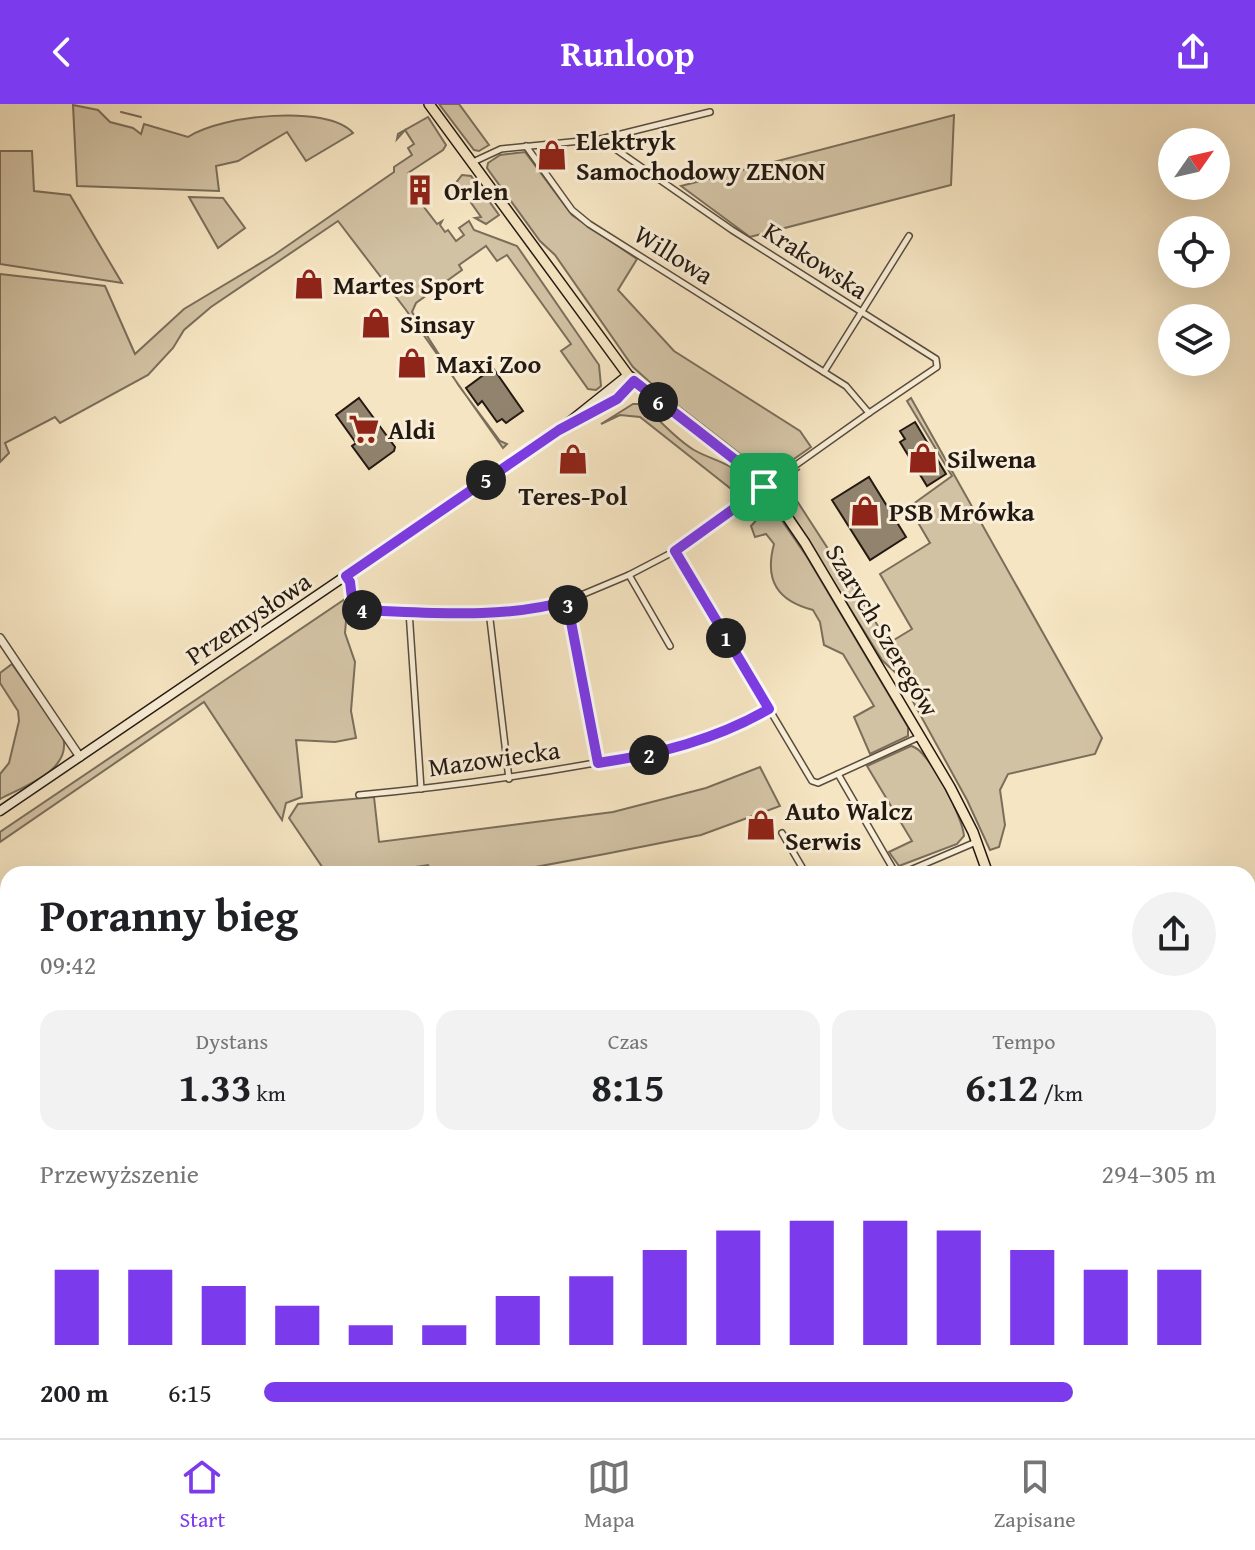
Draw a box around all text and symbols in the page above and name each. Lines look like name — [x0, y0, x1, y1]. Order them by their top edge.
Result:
text: Runloop — [560, 26, 695, 79]
icon: back — [40, 30, 84, 74]
icon: share — [1171, 30, 1215, 74]
place label: Elektryk Samochodowy ZENON — [576, 121, 825, 190]
north arrow — [1158, 128, 1230, 200]
map controls — [1158, 128, 1230, 376]
shop icon: Elektryk Samochodowy ZENON — [535, 138, 569, 172]
place label: Orlen — [444, 171, 509, 210]
building icon: Orlen — [403, 173, 437, 207]
street label: Krakowska — [756, 212, 877, 309]
street label: Willowa — [627, 214, 722, 294]
button: locate — [1158, 216, 1230, 288]
place label: Martes Sport — [333, 265, 484, 304]
shop icon: Martes Sport — [292, 267, 326, 301]
place label: Sinsay — [400, 304, 476, 343]
button: layers — [1158, 304, 1230, 376]
shop icon: Sinsay — [359, 306, 393, 340]
place label: Maxi Zoo — [436, 344, 541, 383]
shop icon: Maxi Zoo — [395, 346, 429, 380]
pin: 6 — [638, 382, 678, 422]
text: 6 — [652, 386, 664, 418]
place label: Aldi — [388, 410, 436, 449]
supermarket icon: Aldi — [347, 412, 381, 446]
place label: Silwena — [947, 439, 1037, 478]
shop icon: Silwena — [906, 441, 940, 475]
shop icon: Teres-Pol — [556, 442, 590, 476]
pin — [730, 453, 798, 521]
pin: 5 — [466, 460, 506, 500]
text: 5 — [480, 464, 492, 496]
icon: arrive — [742, 465, 786, 509]
place label: Teres-Pol — [518, 476, 628, 515]
place label: PSB Mrówka — [889, 492, 1035, 531]
shop icon: PSB Mrówka — [848, 494, 882, 528]
street label: Szarych Szeregów — [816, 536, 950, 724]
street label: Przemysłowa — [178, 561, 319, 674]
pin: 3 — [548, 585, 588, 625]
text: 3 — [562, 589, 574, 621]
pin: 4 — [342, 590, 382, 630]
text: 4 — [356, 594, 368, 626]
pin: 1 — [706, 618, 746, 658]
text: 1 — [720, 622, 732, 654]
street label: Mazowiecka — [426, 729, 563, 787]
pin: 2 — [629, 735, 669, 775]
text: 2 — [643, 739, 655, 771]
place label: Auto Walcz Serwis — [785, 791, 913, 860]
shop icon: Auto Walcz Serwis — [744, 808, 778, 842]
text: Poranny bieg — [40, 883, 298, 947]
button: share — [1132, 892, 1216, 976]
text: 09:42 — [40, 945, 96, 984]
text: Dystans — [196, 1025, 268, 1057]
text: Czas — [608, 1025, 648, 1057]
text: Tempo — [993, 1025, 1055, 1057]
text: 1.33 — [178, 1057, 252, 1116]
text: 8:15 — [591, 1057, 665, 1116]
text: 6:12 — [965, 1057, 1039, 1116]
text: km — [252, 1077, 286, 1109]
text: /km — [1039, 1077, 1083, 1109]
text: Przewyższenie — [40, 1154, 199, 1193]
text: 294–305 m — [1102, 1154, 1216, 1193]
text: 200 m — [40, 1373, 108, 1412]
text: 6:15 — [168, 1373, 212, 1412]
tab: Start — [179, 1455, 225, 1535]
tab: Mapa — [584, 1455, 635, 1535]
tab: Zapisane — [994, 1455, 1076, 1535]

